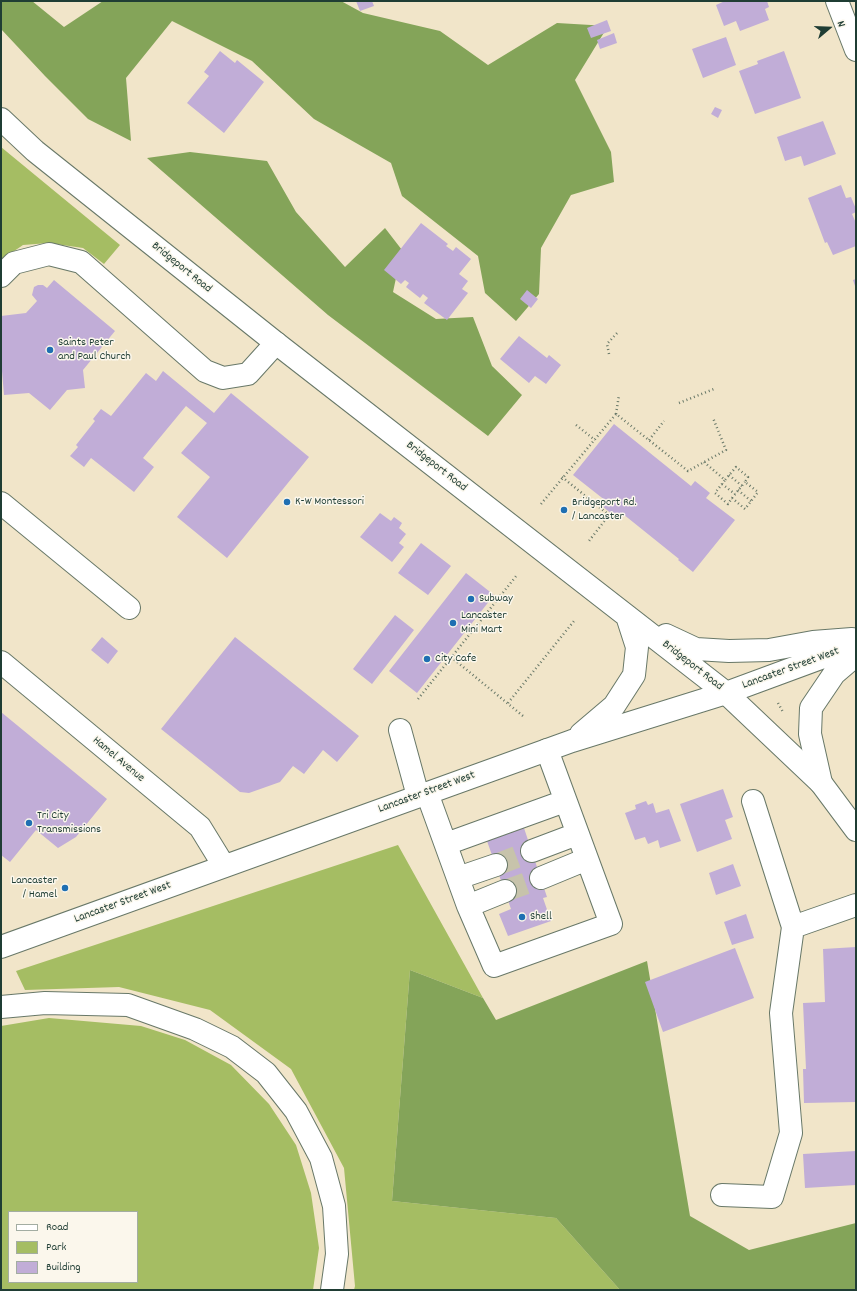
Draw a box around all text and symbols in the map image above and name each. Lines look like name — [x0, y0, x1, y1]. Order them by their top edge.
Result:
north arrow — [809, 8, 849, 48]
text: N — [832, 19, 849, 29]
street label: Bridgeport Road — [148, 239, 214, 297]
place label: Saints Peter and Paul Church — [58, 336, 131, 364]
marker: Saints Peter and Paul Church — [45, 345, 55, 355]
street label: Bridgeport Road — [403, 439, 469, 495]
place label: K-W Montessori — [295, 495, 364, 509]
place label: Bridgeport Rd. / Lancaster — [572, 496, 636, 524]
marker: K-W Montessori — [282, 497, 292, 507]
marker: Bridgeport Rd. / Lancaster — [559, 505, 569, 515]
place label: Subway — [479, 592, 513, 606]
marker: Subway — [466, 594, 476, 604]
place label: Lancaster Mini Mart — [461, 609, 507, 637]
marker: Lancaster Mini Mart — [448, 618, 458, 628]
street label: Bridgeport Road — [659, 638, 725, 694]
street label: Lancaster Street West — [741, 645, 841, 693]
place label: City Cafe — [435, 652, 476, 666]
marker: City Cafe — [422, 654, 432, 664]
street label: Hamel Avenue — [89, 734, 147, 786]
street label: Lancaster Street West — [377, 769, 477, 817]
place label: Tri City Transmissions — [37, 809, 101, 837]
marker: Tri City Transmissions — [24, 818, 34, 828]
place label: Lancaster / Hamel — [11, 874, 57, 902]
street label: Lancaster Street West — [73, 879, 173, 927]
marker: Lancaster / Hamel — [60, 883, 70, 893]
place label: Shell — [530, 910, 552, 924]
marker: Shell — [517, 912, 527, 922]
legend — [8, 1211, 138, 1283]
text: Road — [46, 1219, 68, 1236]
text: Park — [46, 1239, 66, 1256]
text: Building — [46, 1259, 81, 1276]

